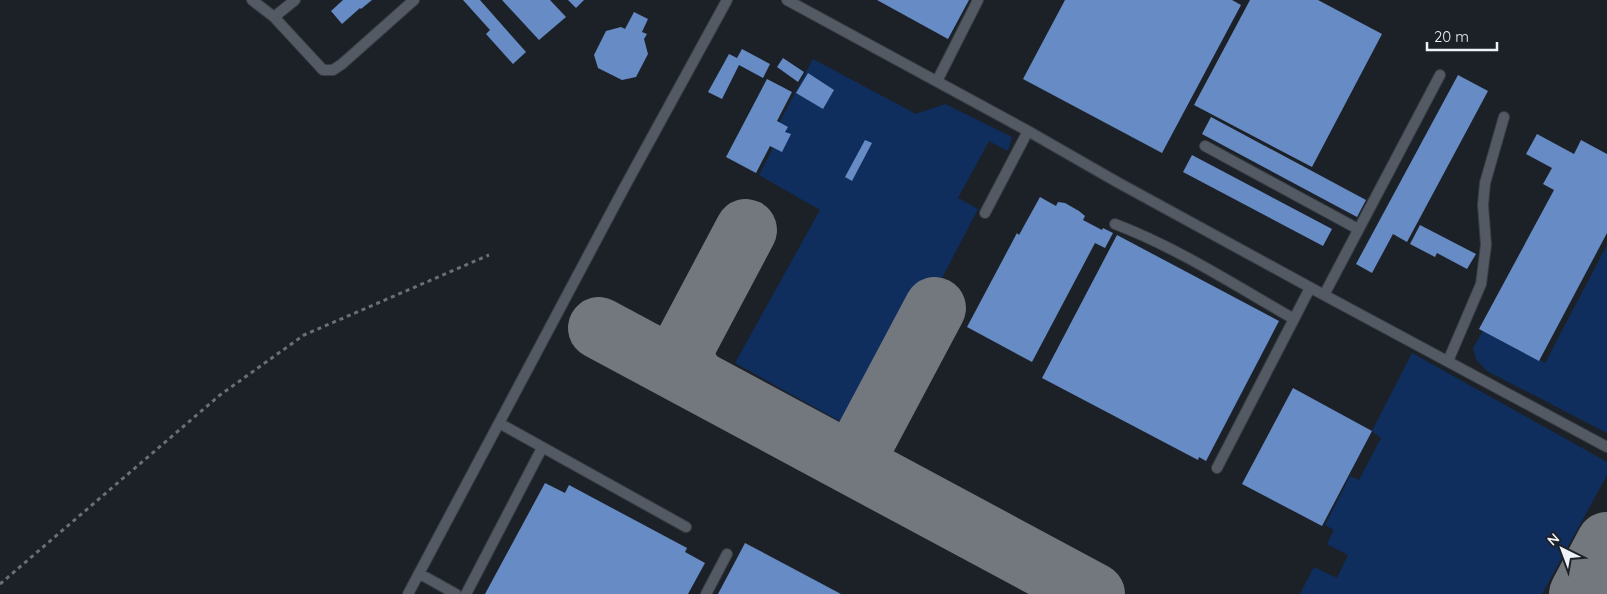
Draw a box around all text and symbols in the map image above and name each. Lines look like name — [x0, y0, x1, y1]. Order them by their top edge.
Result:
scale bar — [1427, 20, 1497, 52]
text: 20 m — [1434, 27, 1469, 46]
north arrow — [1537, 524, 1587, 574]
text: N — [1543, 529, 1563, 549]

